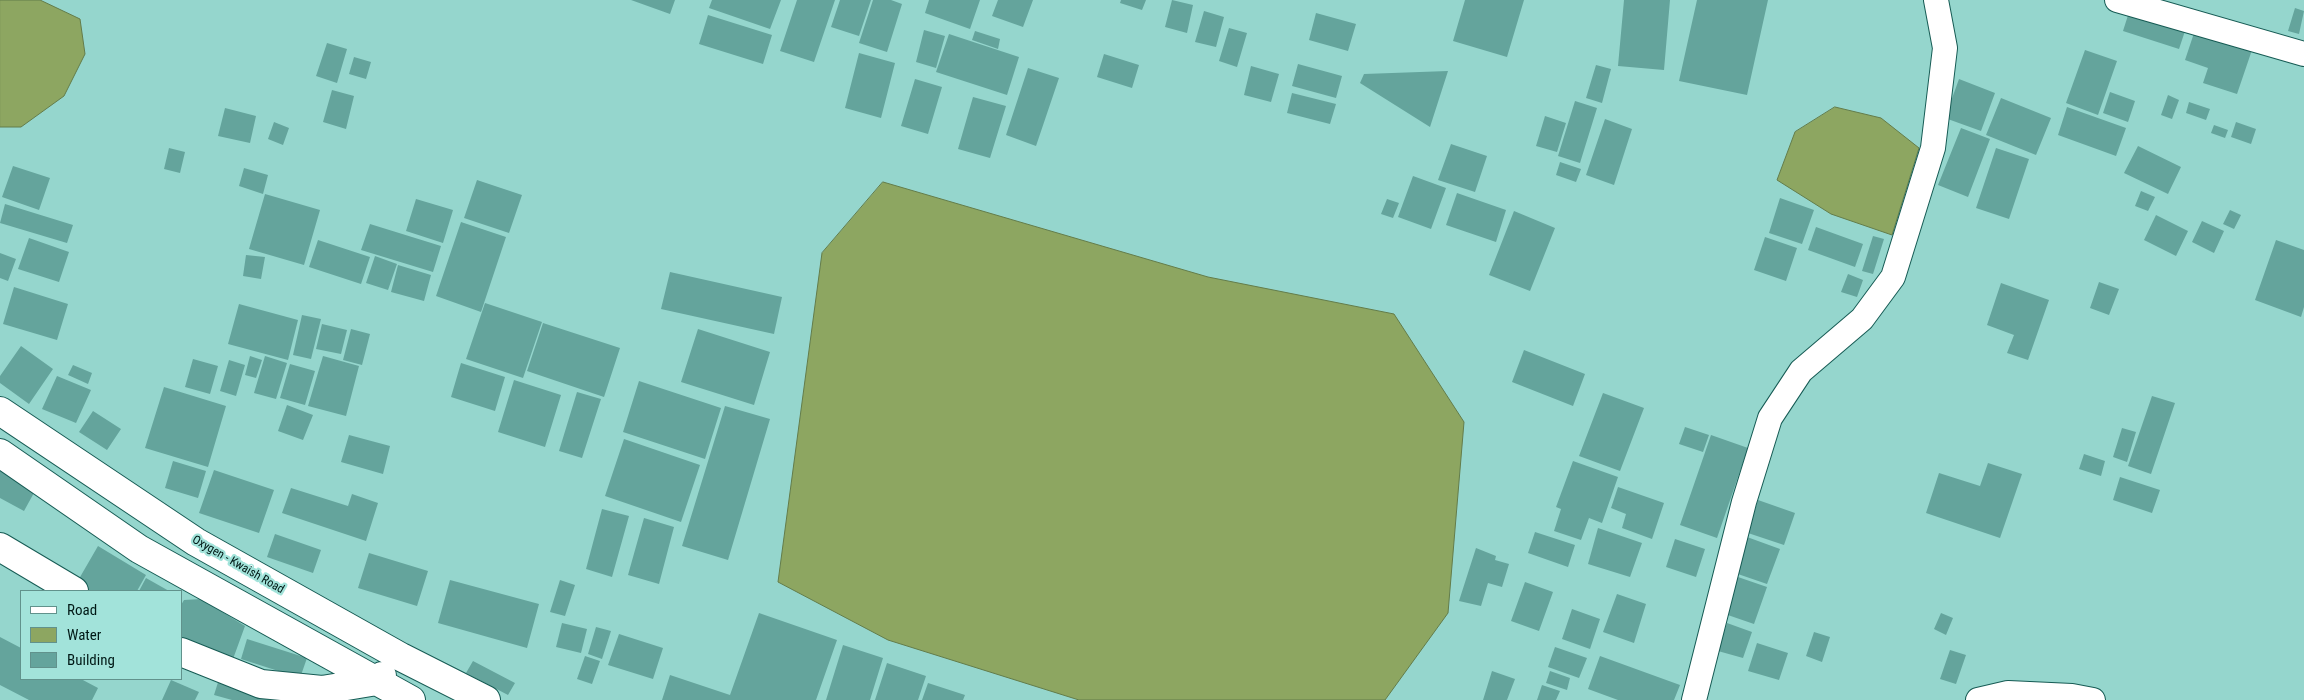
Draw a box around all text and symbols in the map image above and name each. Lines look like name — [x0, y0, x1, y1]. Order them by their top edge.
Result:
street label: Oxygen - Kwaish Road — [189, 533, 287, 597]
legend — [20, 590, 182, 680]
text: Road — [67, 601, 97, 619]
text: Water — [67, 626, 101, 644]
text: Building — [67, 651, 115, 669]

